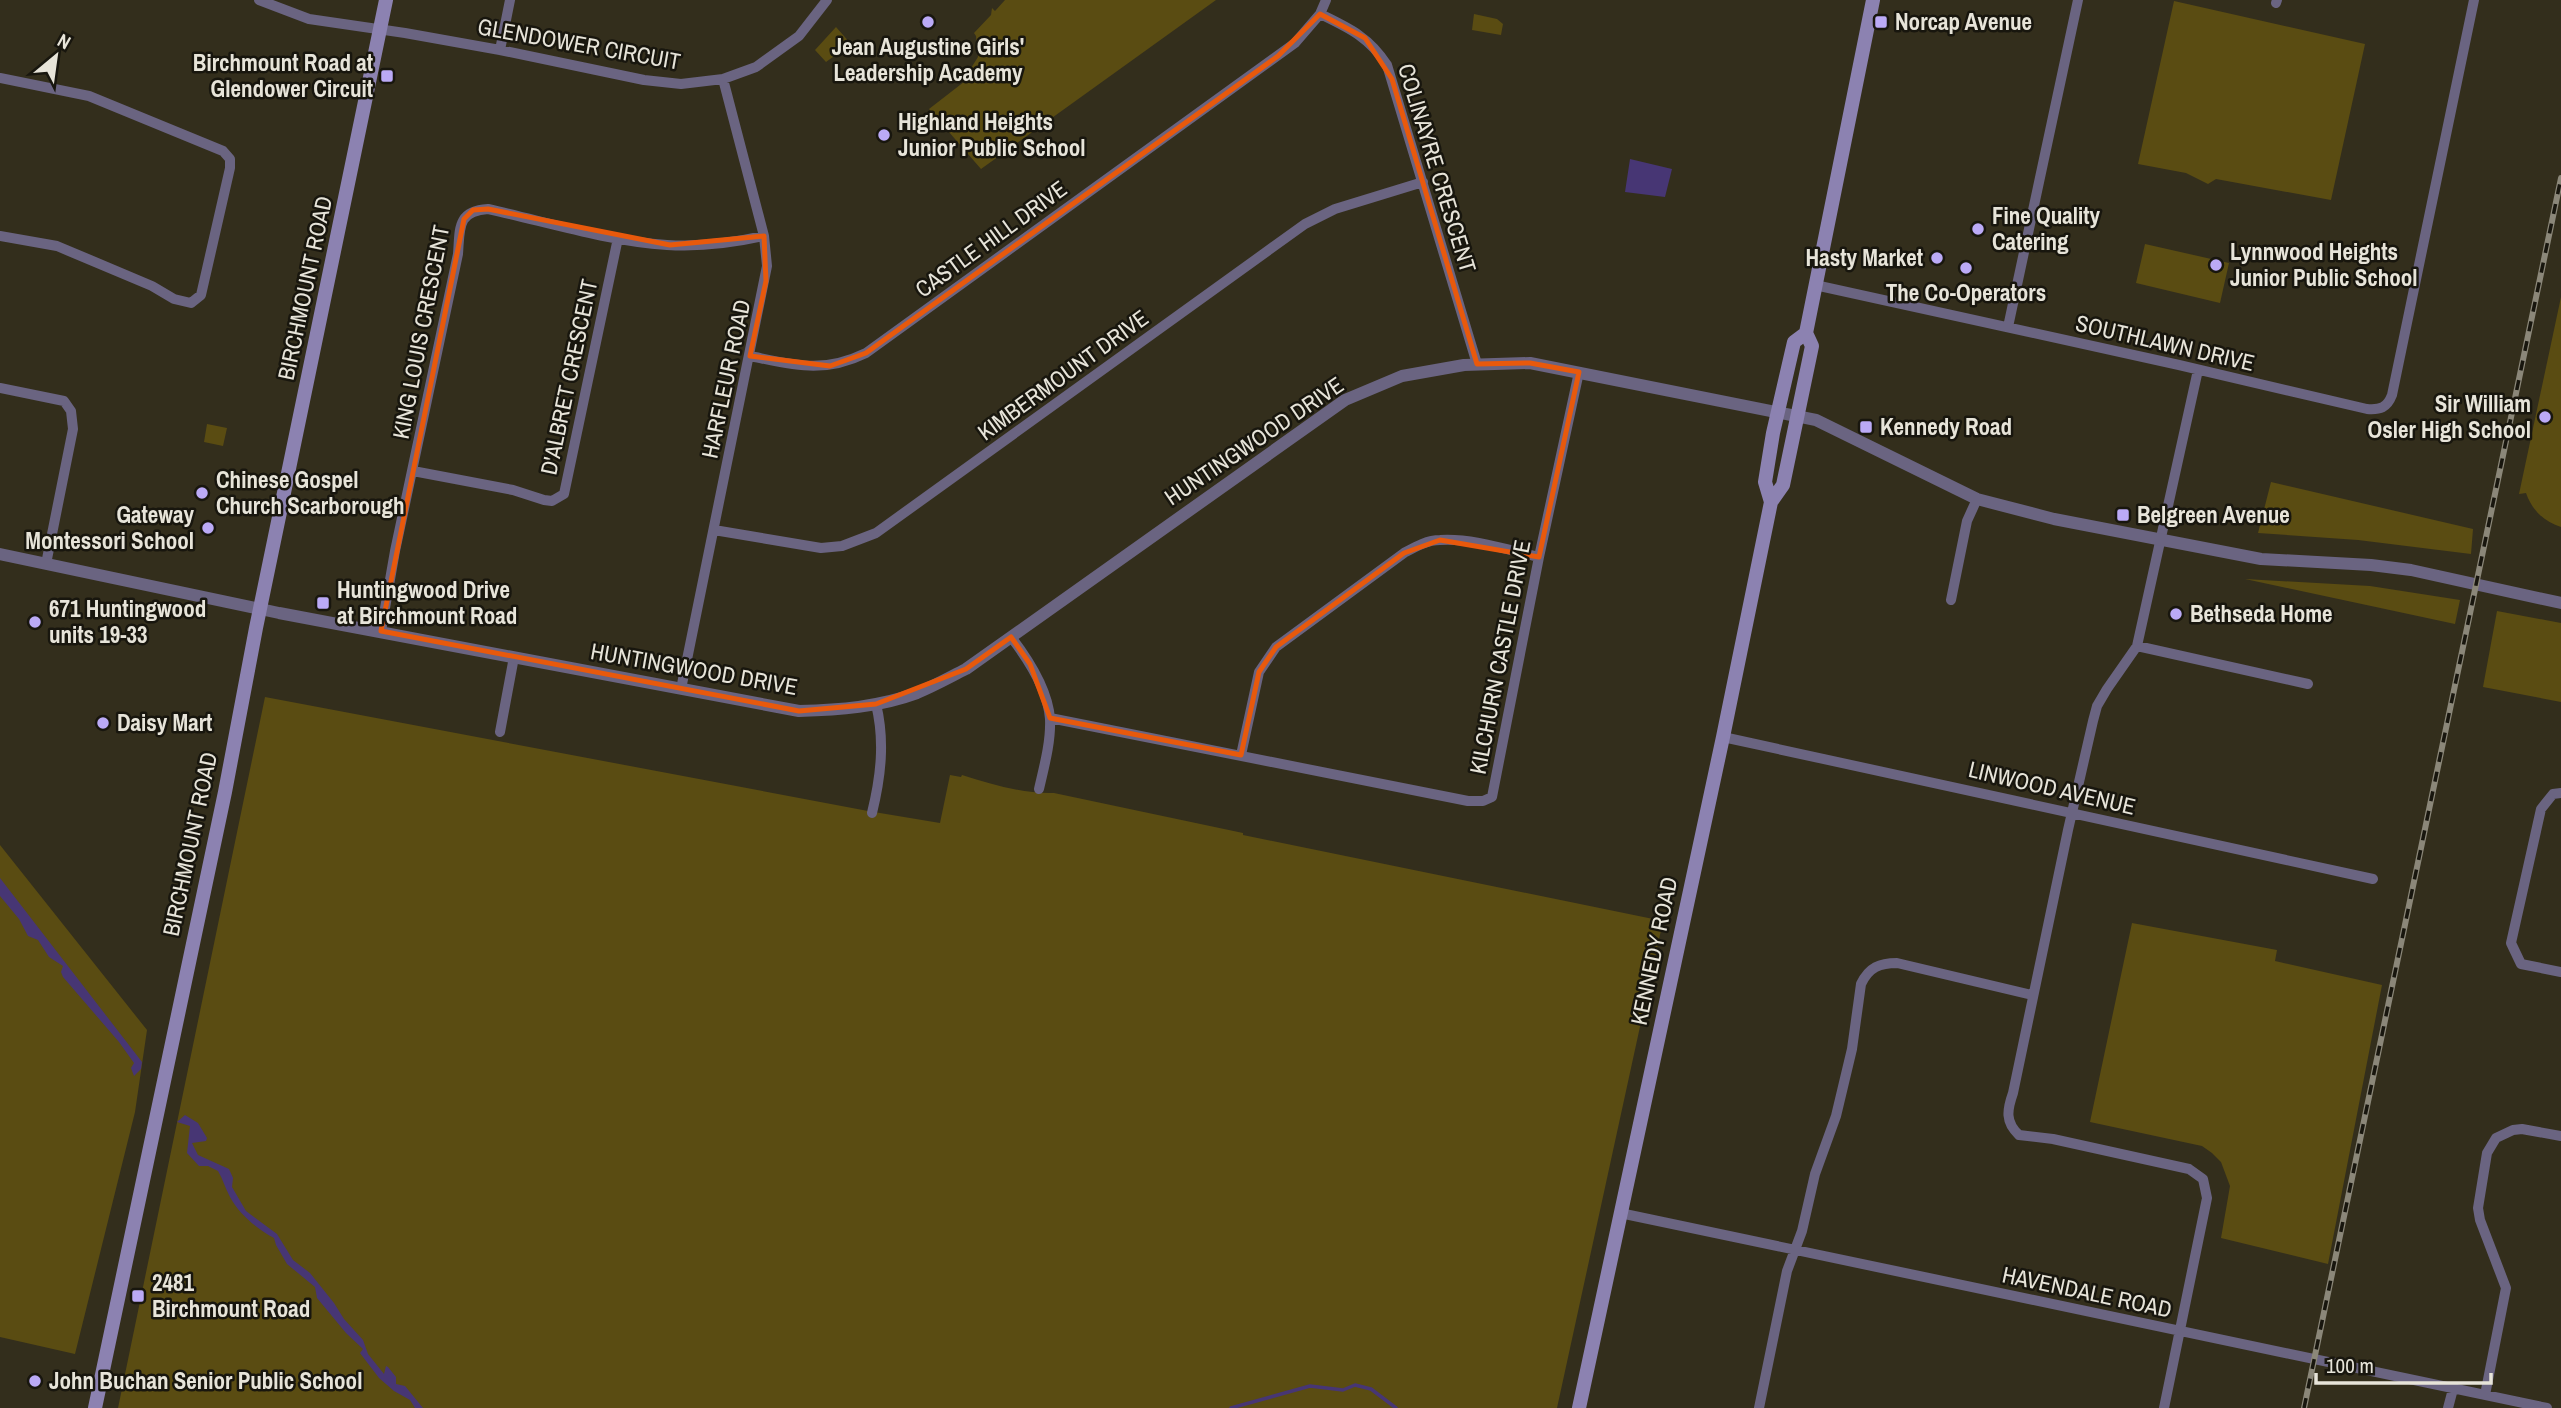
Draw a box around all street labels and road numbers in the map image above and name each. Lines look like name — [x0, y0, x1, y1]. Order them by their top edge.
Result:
street label: GLENDOWER CIRCUIT — [475, 10, 683, 77]
street label: COLINAYRE CRESCENT — [1391, 60, 1484, 276]
street label: CASTLE HILL DRIVE — [909, 173, 1073, 304]
street label: BIRCHMOUNT ROAD — [270, 193, 339, 383]
street label: KING LOUIS CRESCENT — [385, 222, 457, 441]
street label: D'ALBRET CRESCENT — [533, 276, 604, 478]
street label: HARFLEUR ROAD — [694, 297, 757, 461]
street label: KIMBERMOUNT DRIVE — [971, 302, 1154, 447]
street label: SOUTHLAWN DRIVE — [2073, 307, 2258, 378]
street label: HUNTINGWOOD DRIVE — [1158, 369, 1349, 512]
street label: KILCHURN CASTLE DRIVE — [1462, 537, 1537, 777]
street label: HUNTINGWOOD DRIVE — [588, 635, 800, 702]
street label: BIRCHMOUNT ROAD — [155, 749, 224, 939]
street label: LINWOOD AVENUE — [1966, 753, 2139, 822]
street label: KENNEDY ROAD — [1623, 874, 1684, 1028]
street label: HAVENDALE ROAD — [1999, 1258, 2175, 1325]

